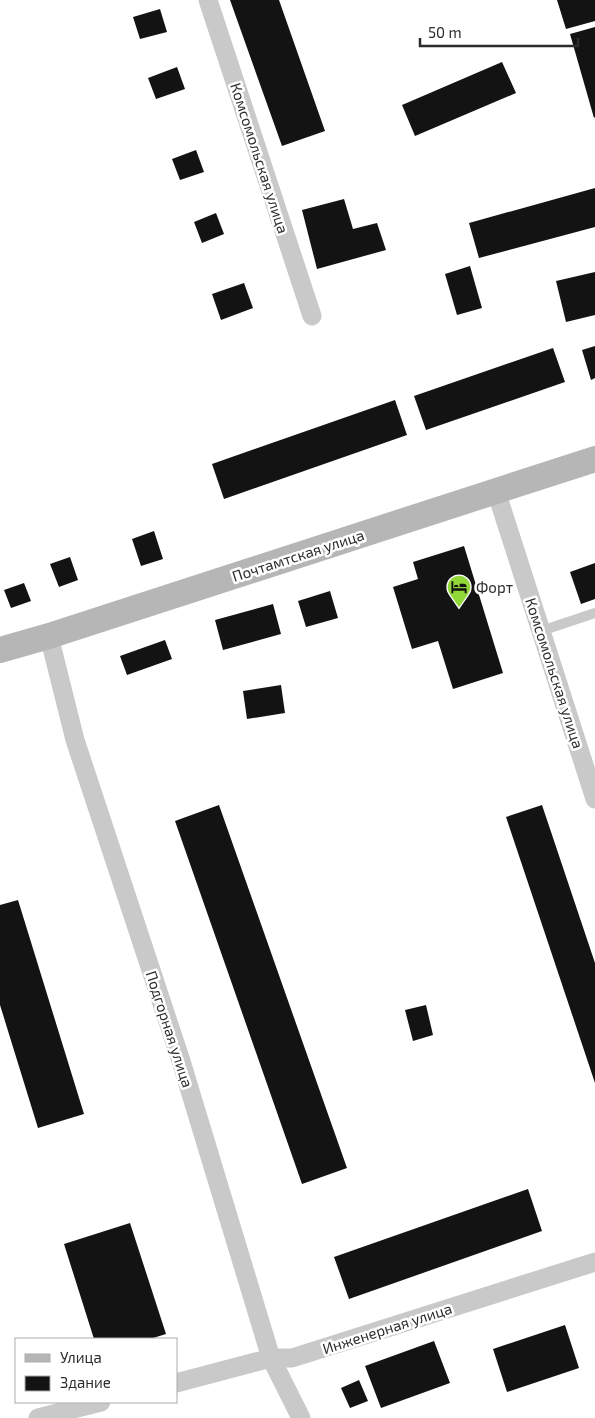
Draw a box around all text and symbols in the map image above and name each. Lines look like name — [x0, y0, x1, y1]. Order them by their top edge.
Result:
scale bar — [420, 15, 578, 47]
text: 50 m — [428, 23, 462, 41]
street label: Комсомольская улица — [226, 80, 293, 236]
street label: Почтамтская улица — [230, 525, 367, 586]
hotel icon: Форт — [446, 574, 472, 608]
place label: Форт — [476, 578, 513, 596]
street label: Комсомольская улица — [521, 595, 588, 751]
street label: Подгорная улица — [142, 968, 197, 1090]
street label: Инженерная улица — [320, 1299, 454, 1358]
legend — [15, 1338, 178, 1403]
text: Улица — [60, 1348, 102, 1366]
text: Здание — [60, 1373, 111, 1391]

